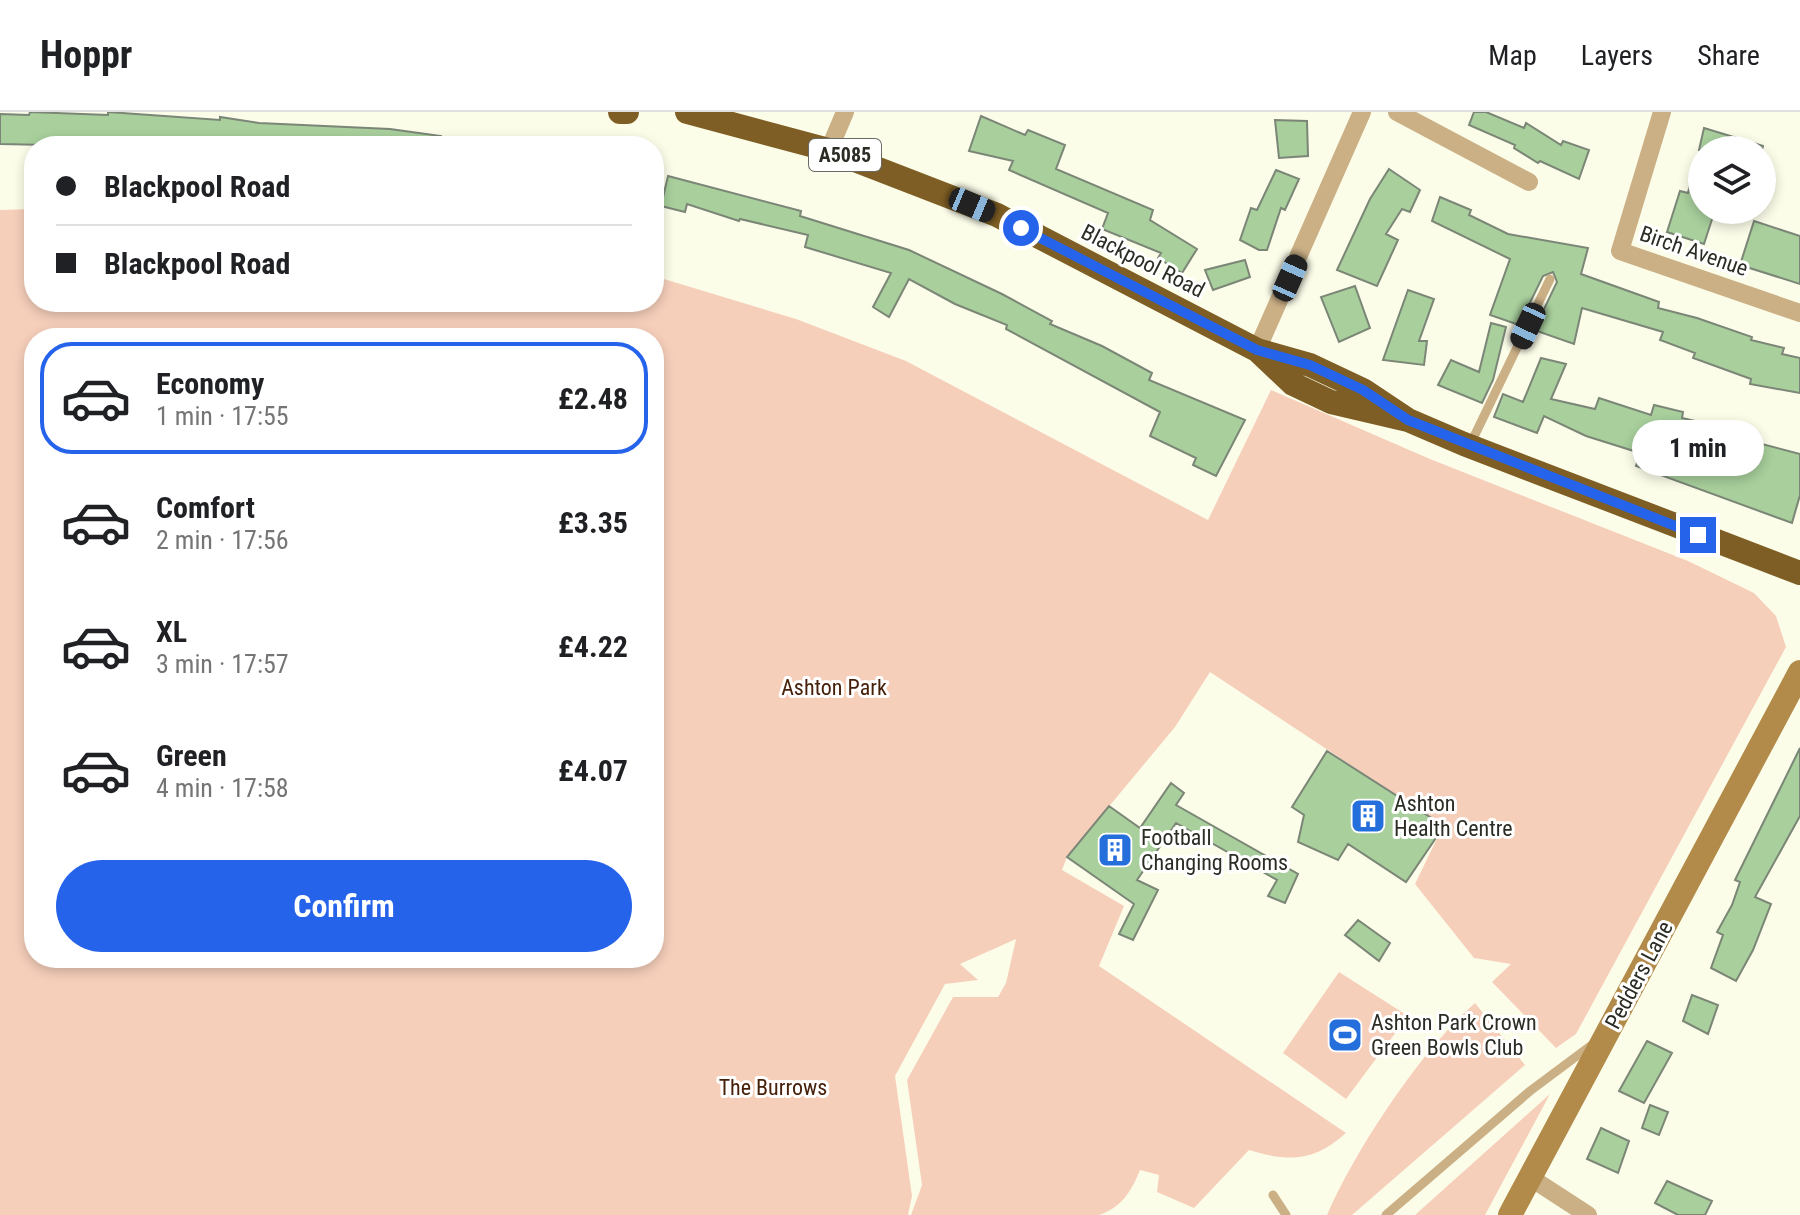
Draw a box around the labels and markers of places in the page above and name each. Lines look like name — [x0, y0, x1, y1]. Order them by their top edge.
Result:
place label: Ashton Health Centre — [1394, 791, 1513, 841]
building icon: Ashton Health Centre — [1349, 797, 1387, 835]
place label: Football Changing Rooms — [1141, 825, 1288, 875]
building icon: Football Changing Rooms — [1096, 831, 1134, 869]
place label: Ashton Park Crown Green Bowls Club — [1371, 1010, 1537, 1060]
sports icon: Ashton Park Crown Green Bowls Club — [1326, 1016, 1364, 1054]

